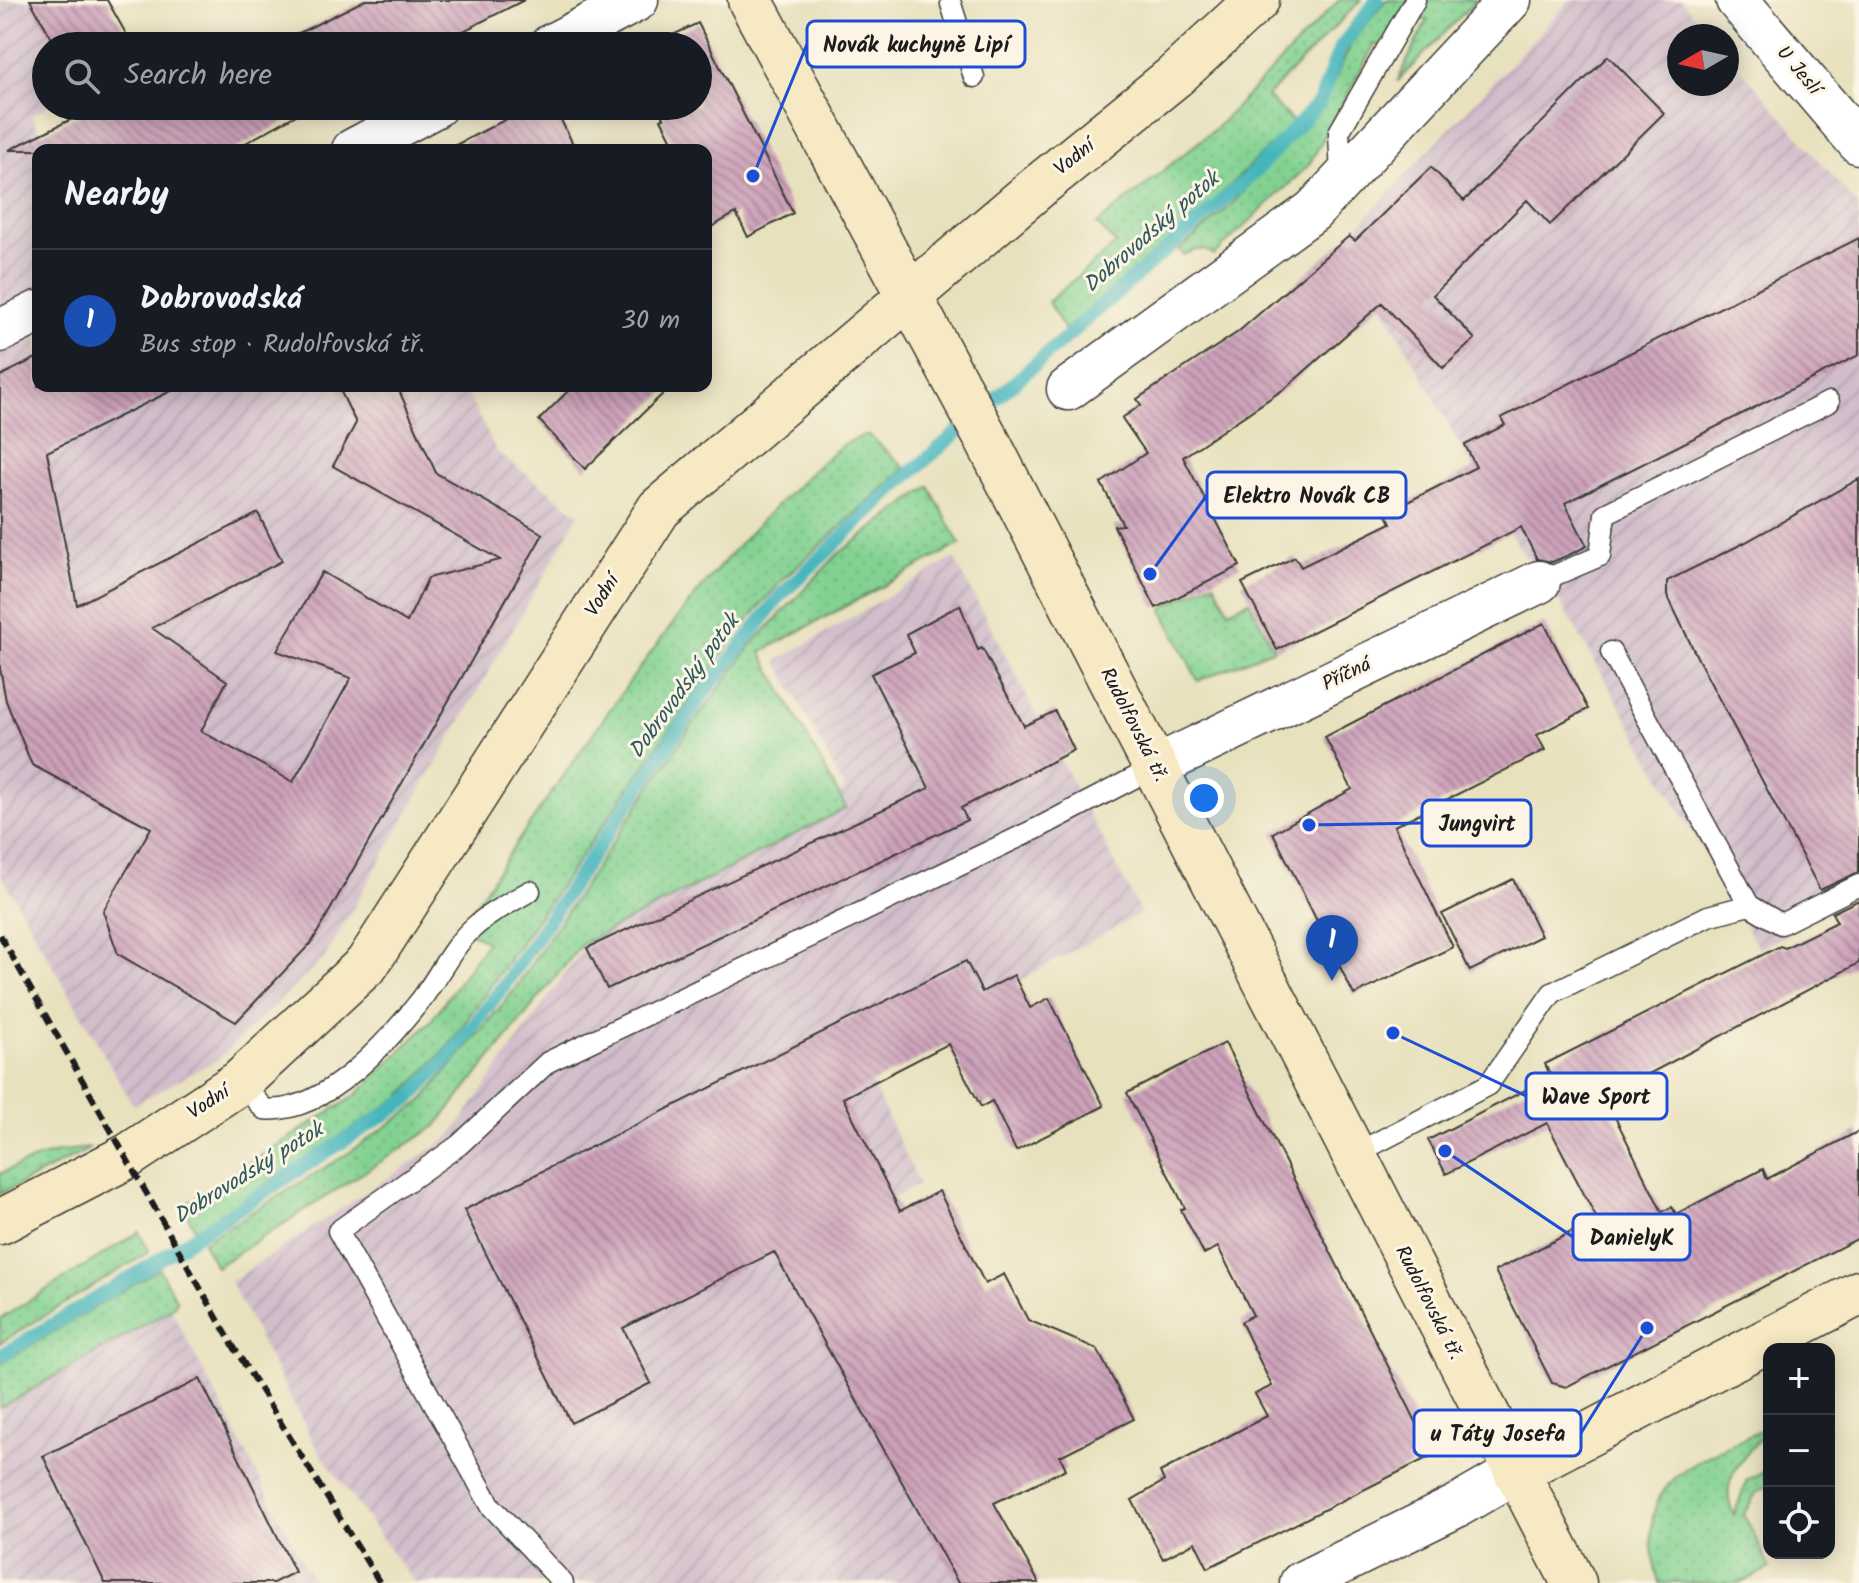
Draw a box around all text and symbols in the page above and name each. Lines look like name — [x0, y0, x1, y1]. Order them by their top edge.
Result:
callout: Novák kuchyně Lipí — [807, 21, 1025, 67]
north arrow — [1667, 24, 1739, 96]
text: Novák kuchyně Lipí — [823, 29, 1013, 64]
search box — [32, 32, 712, 120]
street label: U Jeslí — [1768, 39, 1831, 105]
text: Search here — [124, 52, 272, 100]
icon: search — [60, 54, 104, 98]
street label: Vodní — [1047, 129, 1105, 185]
water label: Dobrovodský potok — [1076, 161, 1231, 302]
text: Nearby — [64, 169, 169, 223]
text: Dobrovodská — [140, 276, 302, 324]
text: 1 — [86, 300, 94, 342]
text: 30 m — [621, 300, 680, 342]
text: Bus stop · Rudolfovská tř. — [140, 324, 425, 366]
callout: Elektro Novák CB — [1207, 472, 1406, 518]
text: Elektro Novák CB — [1223, 480, 1391, 515]
street label: Vodní — [577, 566, 630, 624]
water label: Dobrovodský potok — [620, 604, 752, 767]
street label: Příčná — [1317, 649, 1378, 701]
street label: Rudolfovská tř. — [1090, 662, 1176, 788]
your location — [1184, 778, 1224, 818]
callout: Jungvirt — [1422, 800, 1531, 846]
text: Jungvirt — [1438, 808, 1517, 843]
pin: 1 — [1306, 915, 1358, 981]
callout: Wave Sport — [1526, 1073, 1667, 1119]
street label: Vodní — [181, 1076, 239, 1129]
text: Wave Sport — [1542, 1081, 1652, 1116]
water label: Dobrovodský potok — [167, 1112, 334, 1234]
callout: DanielyK — [1573, 1214, 1690, 1260]
text: DanielyK — [1589, 1222, 1675, 1257]
street label: Rudolfovská tř. — [1385, 1240, 1471, 1366]
map controls — [1763, 1343, 1835, 1559]
button: + — [1763, 1343, 1835, 1415]
callout: u Táty Josefa — [1414, 1410, 1581, 1456]
button: − — [1763, 1415, 1835, 1487]
text: u Táty Josefa — [1431, 1418, 1565, 1453]
button: locate — [1763, 1487, 1835, 1559]

